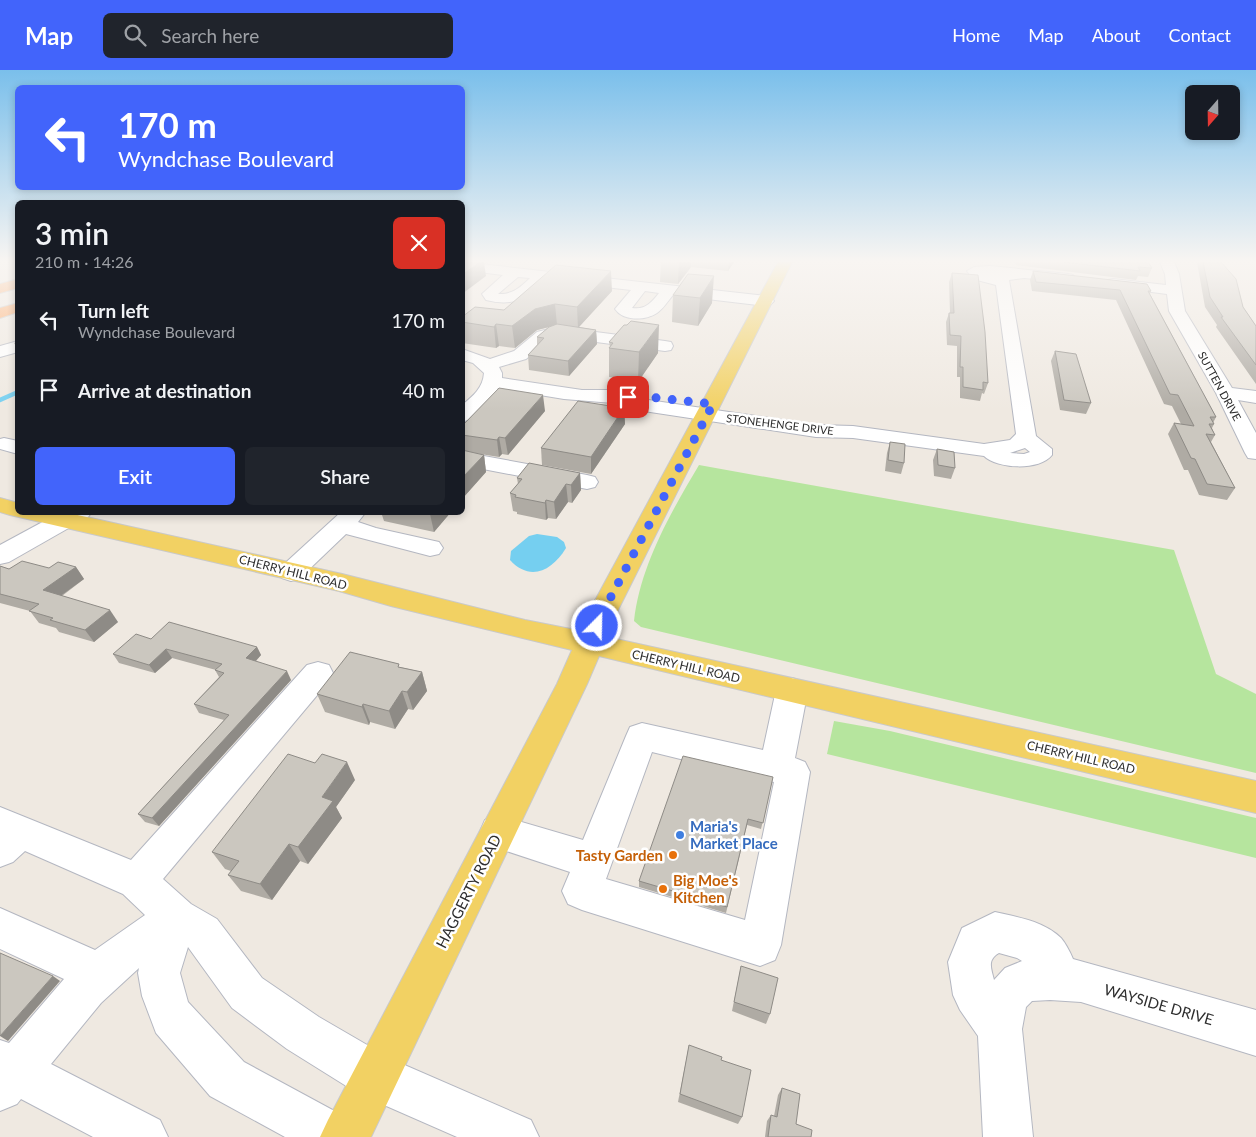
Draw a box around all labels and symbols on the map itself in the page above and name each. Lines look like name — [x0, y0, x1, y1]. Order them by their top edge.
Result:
north arrow — [1185, 85, 1240, 140]
street label: SUTTEN DRIVE — [1196, 349, 1244, 423]
pin — [607, 376, 649, 418]
street label: STONEHENGE DRIVE — [726, 411, 834, 437]
street label: CHERRY HILL ROAD — [238, 551, 348, 593]
position arrow — [570, 599, 622, 651]
street label: CHERRY HILL ROAD — [630, 646, 742, 686]
street label: CHERRY HILL ROAD — [1025, 737, 1137, 777]
place label: Maria's Market Place — [690, 817, 778, 852]
marker: Maria's Market Place — [674, 829, 686, 841]
street label: HAGGERTY ROAD — [432, 831, 504, 951]
place label: Tasty Garden — [576, 846, 663, 864]
marker: Tasty Garden — [667, 849, 679, 861]
place label: Big Moe's Kitchen — [673, 871, 738, 906]
marker: Big Moe's Kitchen — [657, 883, 669, 895]
street label: WAYSIDE DRIVE — [1102, 980, 1216, 1028]

